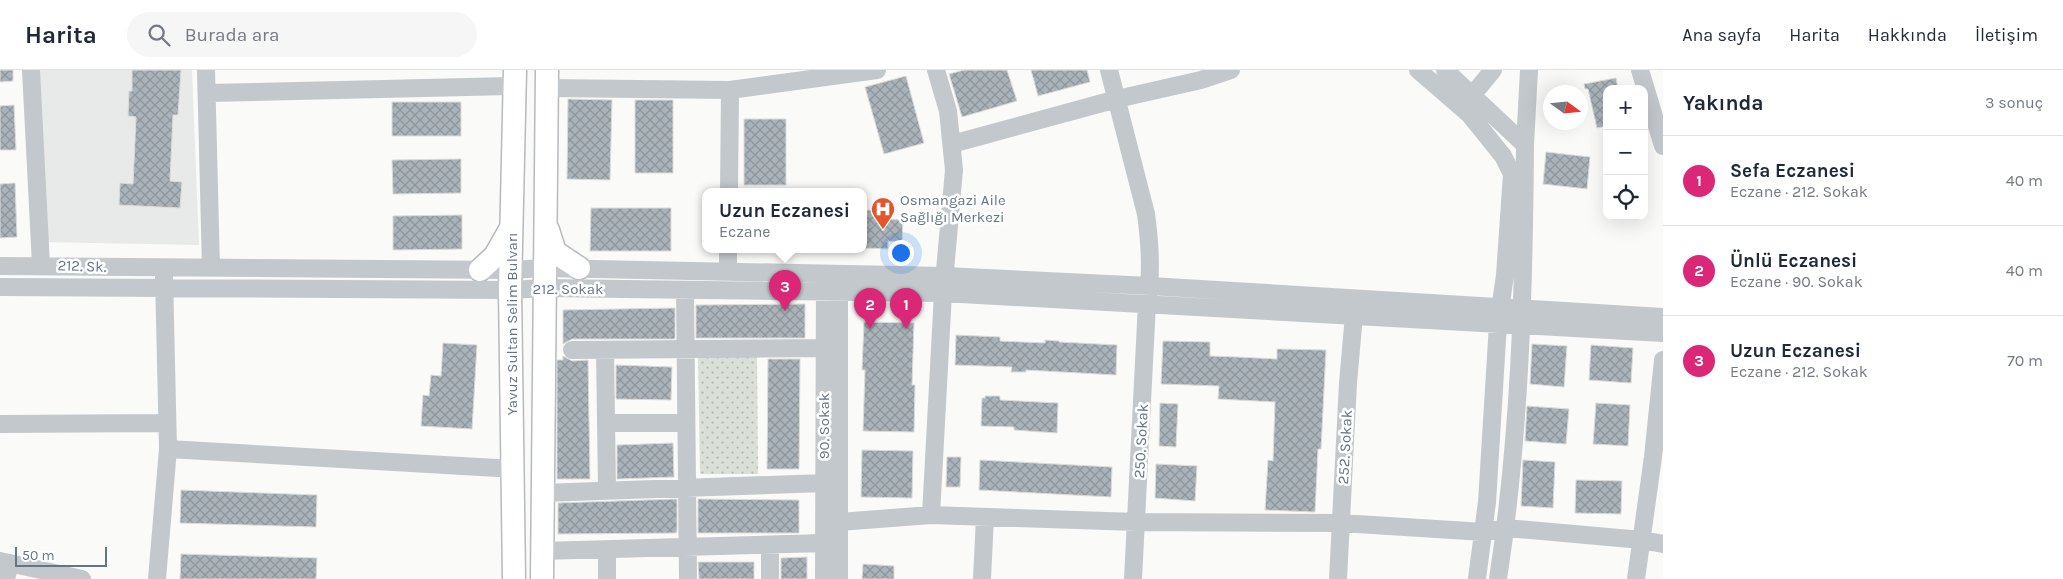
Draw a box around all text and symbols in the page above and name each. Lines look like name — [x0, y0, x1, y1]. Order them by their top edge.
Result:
search box — [127, 12, 477, 57]
text: Harita — [25, 21, 97, 49]
icon: search — [145, 21, 173, 49]
text: Burada ara — [185, 24, 279, 46]
text: Ana sayfa — [1682, 24, 1761, 46]
text: Harita — [1789, 24, 1840, 46]
text: Hakkında — [1868, 24, 1947, 46]
text: İletişim — [1975, 24, 2038, 46]
north arrow — [1543, 85, 1588, 130]
map controls — [1603, 85, 1648, 220]
button: + — [1603, 85, 1648, 130]
text: Yakında — [1683, 91, 1764, 115]
text: 3 sonuç — [1985, 93, 2043, 112]
button: − — [1603, 130, 1648, 175]
text: Sefa Eczanesi — [1730, 160, 1855, 182]
text: 1 — [1696, 171, 1702, 190]
text: 40 m — [2006, 171, 2043, 190]
button: locate — [1603, 175, 1648, 220]
text: Eczane · 212. Sokak — [1730, 182, 1868, 201]
popup — [702, 188, 867, 253]
place label: Osmangazi Aile Sağlığı Merkezi — [900, 191, 1006, 226]
hospital icon: Osmangazi Aile Sağlığı Merkezi — [870, 196, 896, 230]
text: Uzun Eczanesi — [719, 200, 850, 222]
text: Eczane — [719, 222, 771, 241]
street label: Yavuz Sultan Selim Bulvarı — [503, 232, 521, 416]
your location — [888, 240, 914, 266]
text: Ünlü Eczanesi — [1730, 250, 1857, 272]
street label: 212. Sk. — [57, 256, 107, 276]
text: 2 — [1694, 261, 1704, 280]
text: 40 m — [2006, 261, 2043, 280]
pin: 3 — [769, 270, 801, 311]
text: Eczane · 90. Sokak — [1730, 272, 1863, 291]
street label: 212. Sokak — [532, 280, 604, 298]
pin: 2 — [854, 288, 886, 329]
pin: 1 — [890, 288, 922, 329]
text: Uzun Eczanesi — [1730, 340, 1861, 362]
text: 3 — [1694, 351, 1704, 370]
text: 70 m — [2007, 351, 2043, 370]
text: Eczane · 212. Sokak — [1730, 362, 1868, 381]
street label: 90. Sokak — [815, 393, 833, 459]
street label: 250. Sokak — [1130, 403, 1152, 479]
street label: 252. Sokak — [1334, 409, 1356, 485]
scale bar — [15, 544, 108, 567]
text: 50 m — [22, 547, 55, 564]

